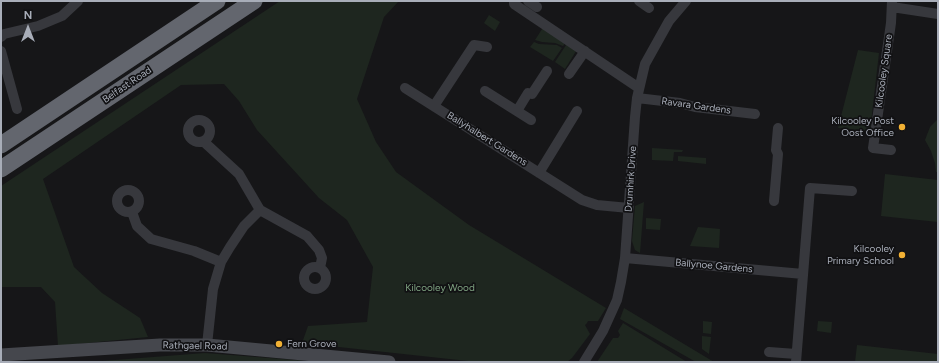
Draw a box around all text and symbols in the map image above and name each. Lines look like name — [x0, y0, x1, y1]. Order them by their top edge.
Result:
north arrow — [8, 8, 48, 48]
text: N — [24, 9, 32, 22]
street label: Kilcooley Square — [873, 33, 895, 109]
street label: Belfast Road — [100, 64, 154, 106]
street label: Ravara Gardens — [660, 95, 732, 117]
street label: Ballyhalbert Gardens — [445, 109, 529, 169]
place label: Kilcooley Post Oost Office — [831, 115, 894, 138]
marker: Kilcooley Post Oost Office — [897, 122, 907, 132]
street label: Drumhirk Drive — [623, 146, 639, 212]
place label: Kilcooley Primary School — [827, 243, 894, 266]
marker: Kilcooley Primary School — [897, 250, 907, 260]
street label: Ballynoe Gardens — [675, 257, 753, 275]
park label: Kilcooley Wood — [405, 282, 475, 294]
place label: Fern Grove — [287, 338, 336, 350]
street label: Rathgael Road — [162, 339, 228, 353]
marker: Fern Grove — [274, 339, 284, 349]

